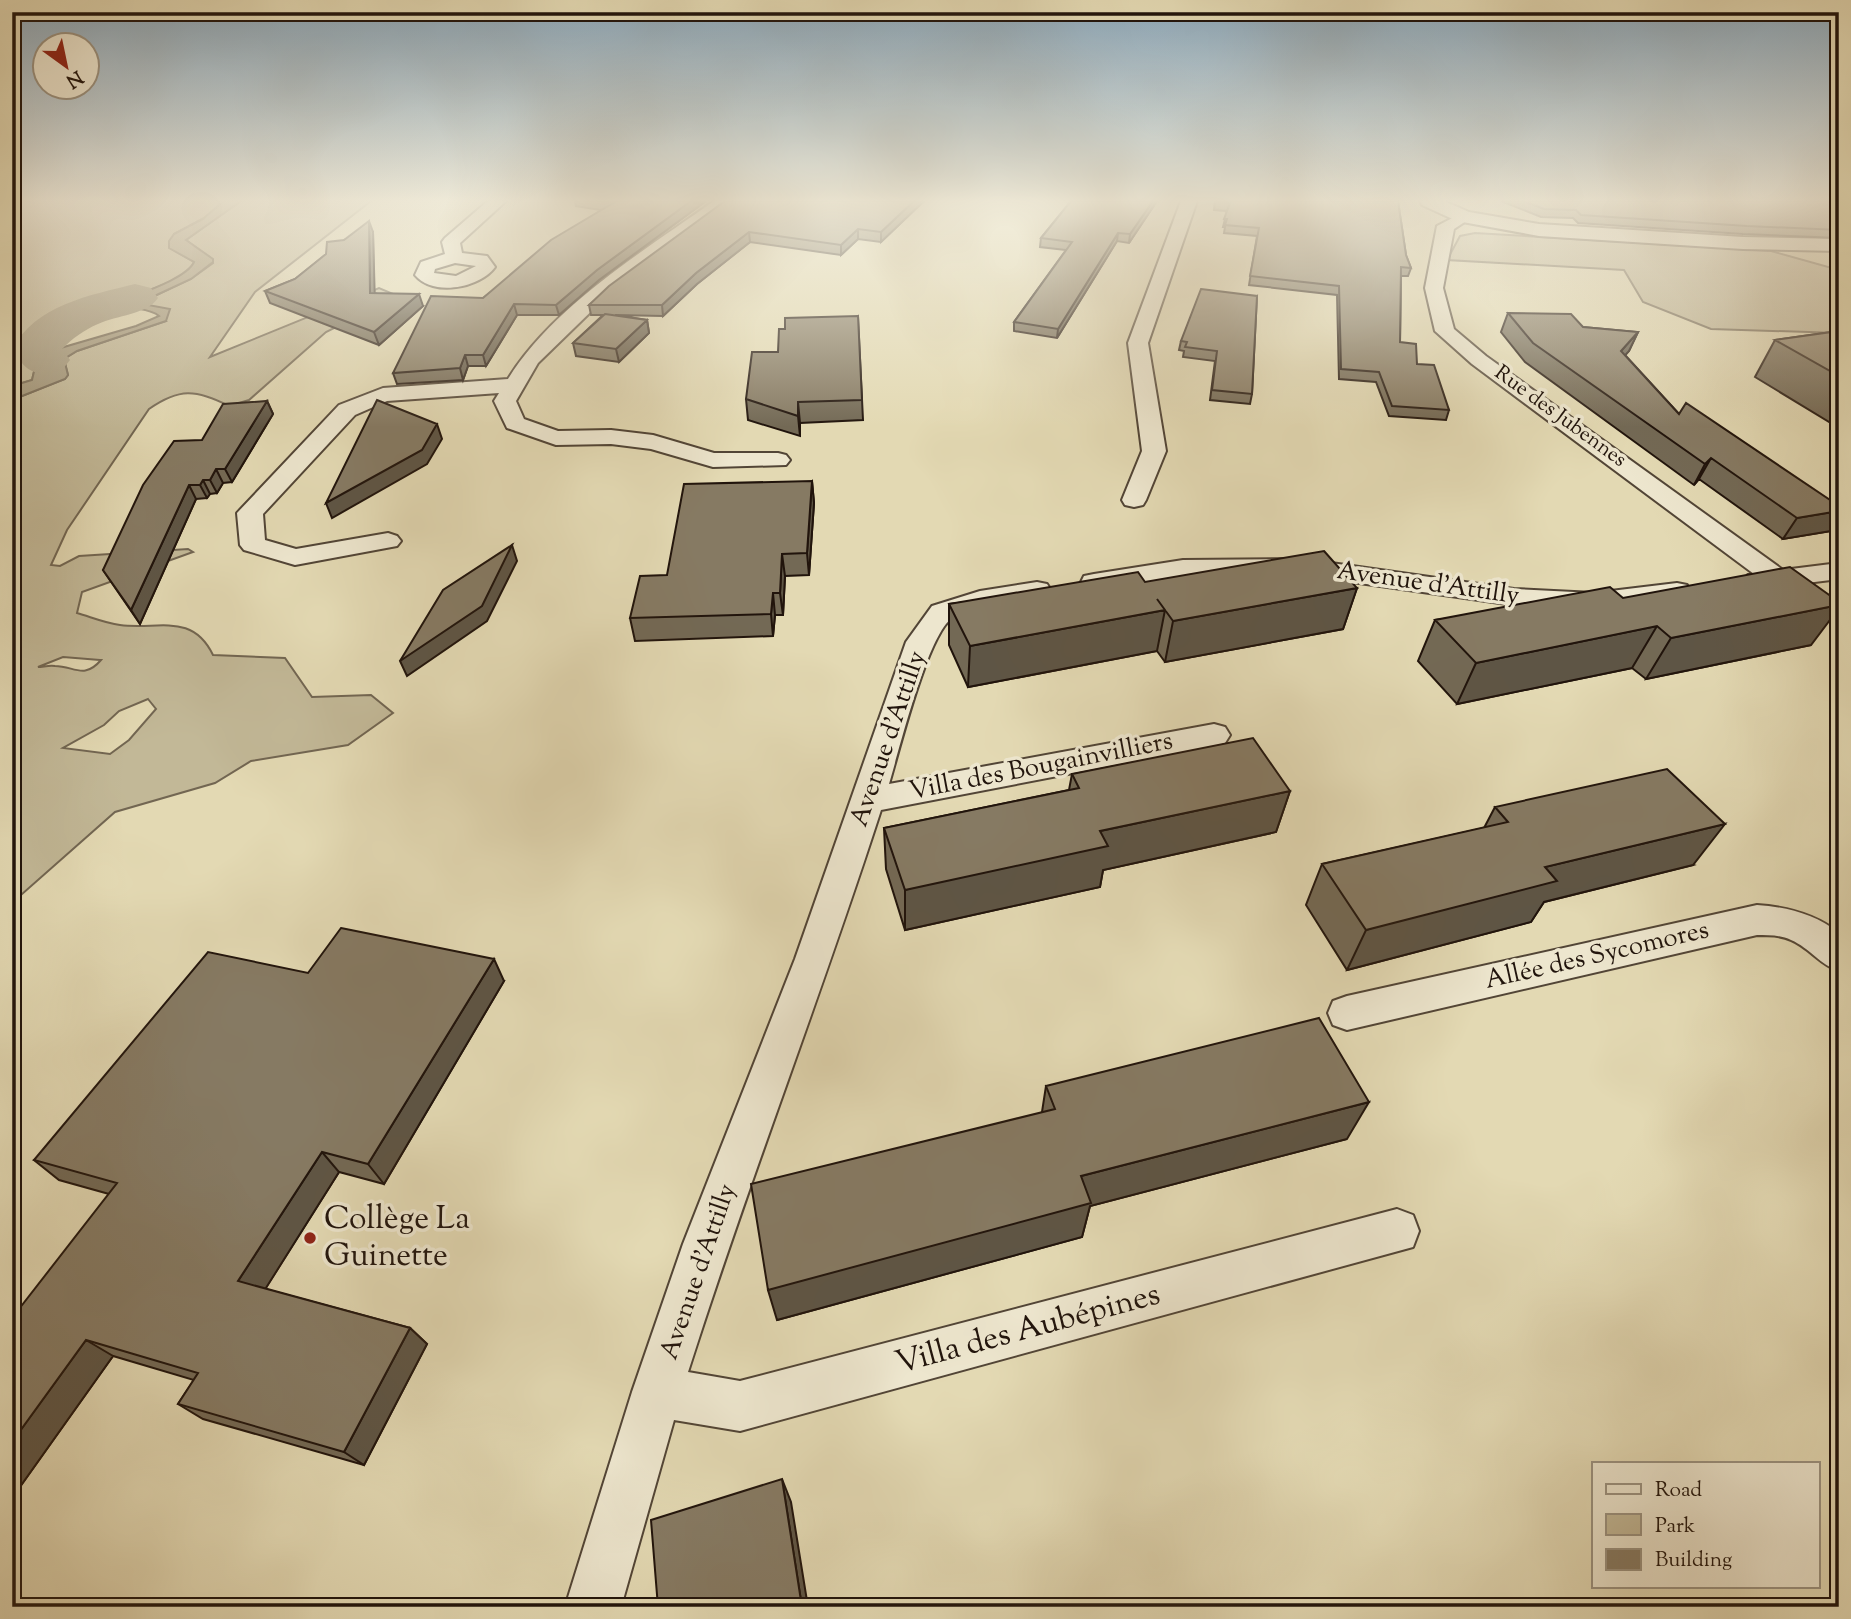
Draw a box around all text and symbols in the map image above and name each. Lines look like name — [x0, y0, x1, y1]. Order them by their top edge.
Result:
north arrow — [32, 32, 102, 102]
text: N — [60, 63, 88, 94]
street label: Rue des Jubennes — [1488, 359, 1632, 475]
street label: Avenue d'Attilly — [1334, 553, 1522, 615]
street label: Avenue d'Attilly — [842, 646, 936, 832]
street label: Villa des Bougainvilliers — [906, 723, 1176, 811]
street label: Allée des Sycomores — [1481, 912, 1713, 1000]
street label: Avenue d'Attilly — [652, 1179, 746, 1365]
place label: Collège La Guinette — [324, 1197, 470, 1280]
marker: Collège La Guinette — [302, 1230, 318, 1246]
street label: Villa des Aubépines — [890, 1273, 1166, 1387]
legend — [1592, 1462, 1820, 1588]
text: Road — [1655, 1476, 1702, 1506]
text: Park — [1655, 1512, 1696, 1542]
text: Building — [1655, 1546, 1732, 1576]

